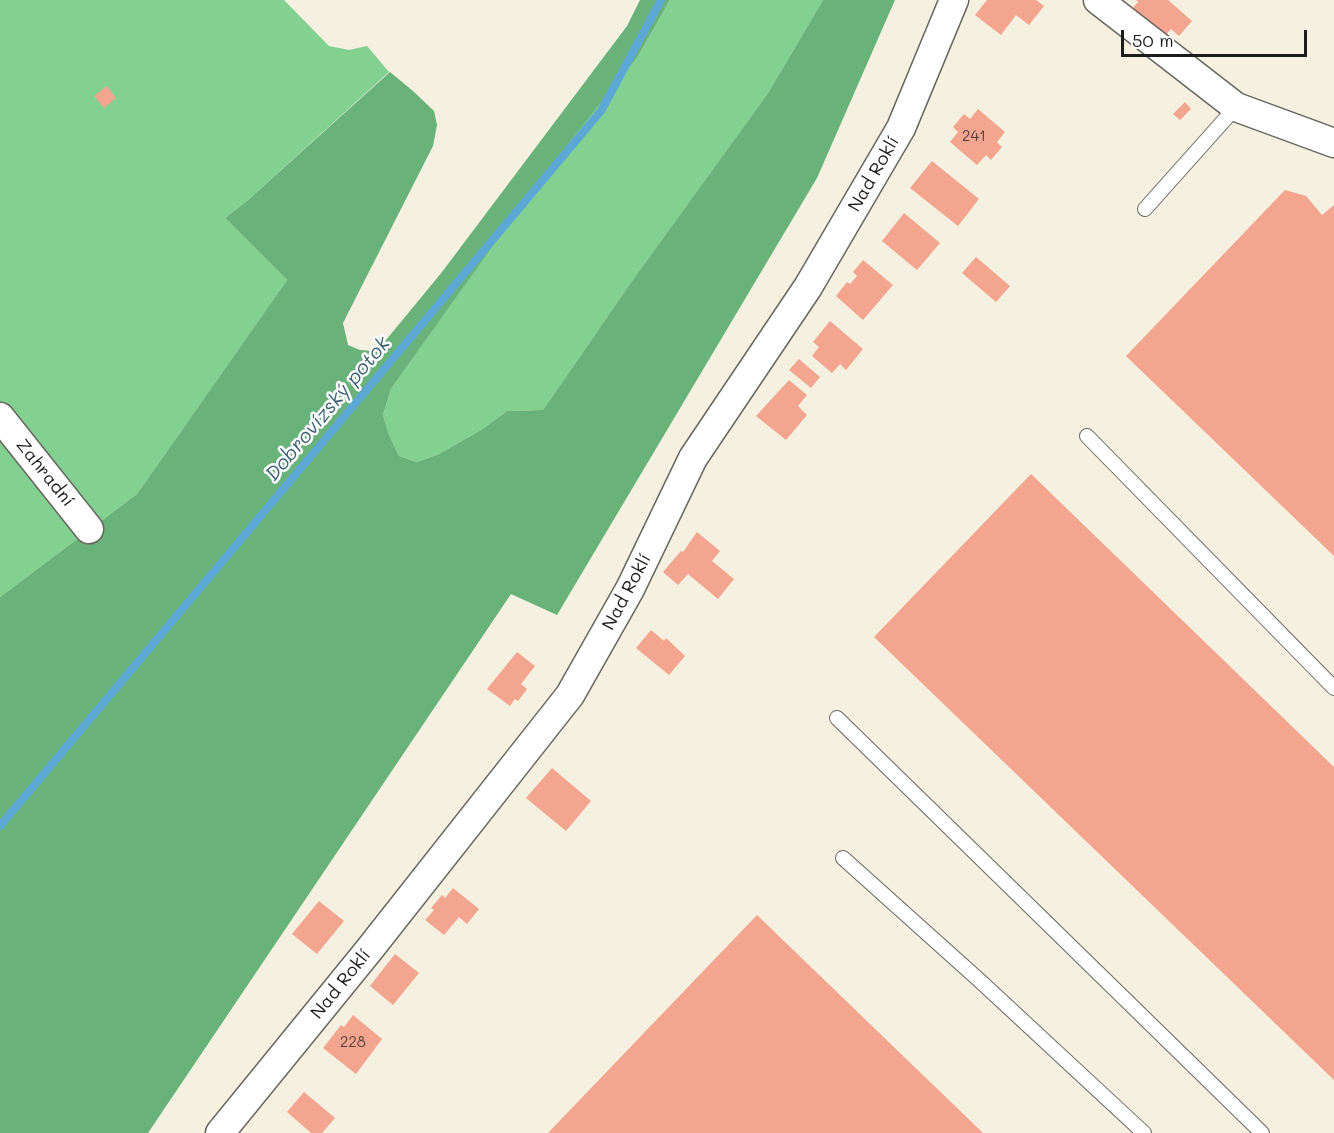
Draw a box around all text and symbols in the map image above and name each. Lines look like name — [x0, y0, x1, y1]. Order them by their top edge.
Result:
scale bar — [1124, 18, 1310, 56]
text: 50 m — [1132, 28, 1174, 52]
house number: 241 — [962, 127, 986, 145]
street label: Nad Roklí — [844, 132, 904, 216]
water label: Dobrovízský potok — [261, 332, 395, 486]
street label: Zahradní — [11, 435, 79, 511]
street label: Nad Roklí — [598, 550, 656, 634]
street label: Nad Roklí — [306, 945, 376, 1023]
house number: 228 — [340, 1033, 366, 1051]

